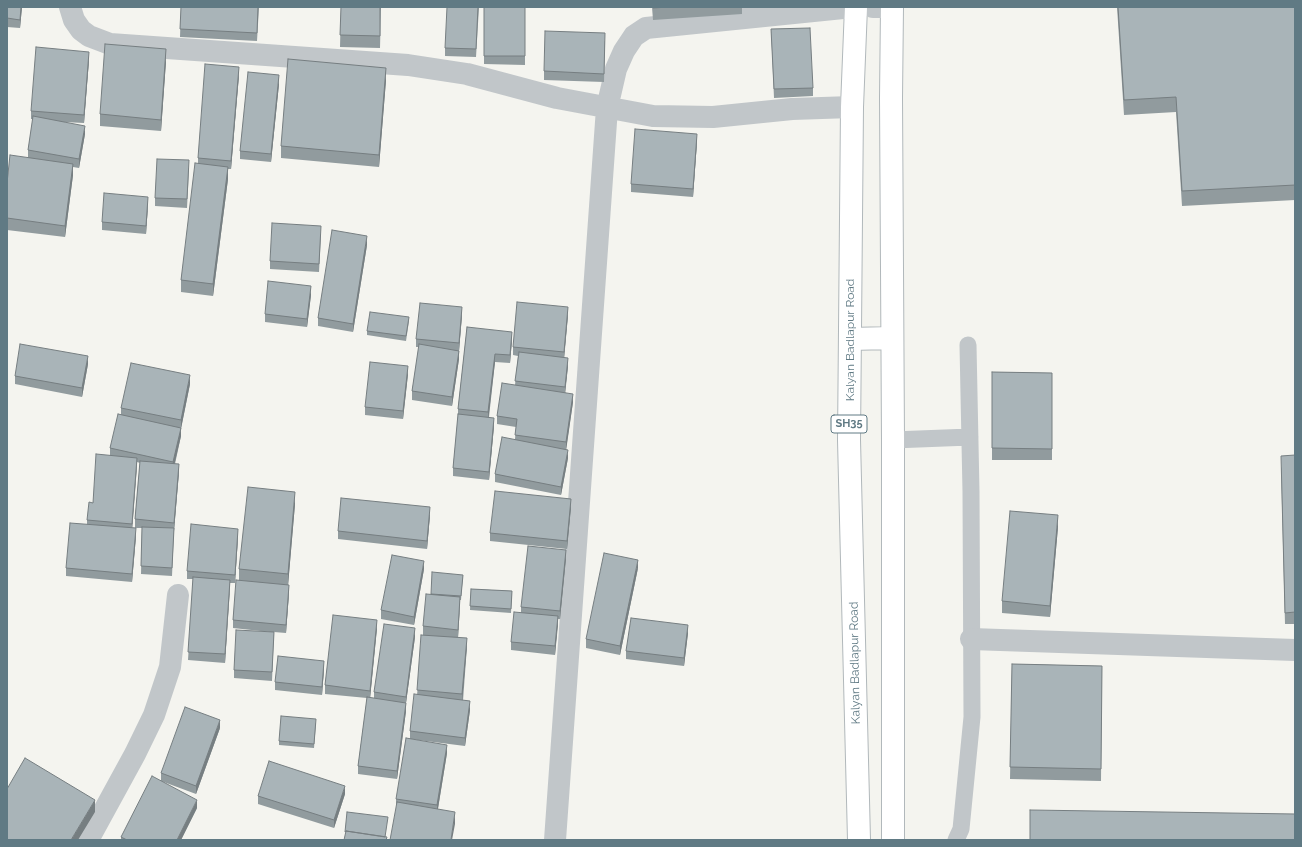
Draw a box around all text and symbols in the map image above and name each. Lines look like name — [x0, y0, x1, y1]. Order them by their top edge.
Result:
street label: Kalyan Badlapur Road — [843, 279, 857, 401]
road number: SH35 — [831, 415, 867, 433]
street label: Kalyan Badlapur Road — [847, 602, 863, 724]

